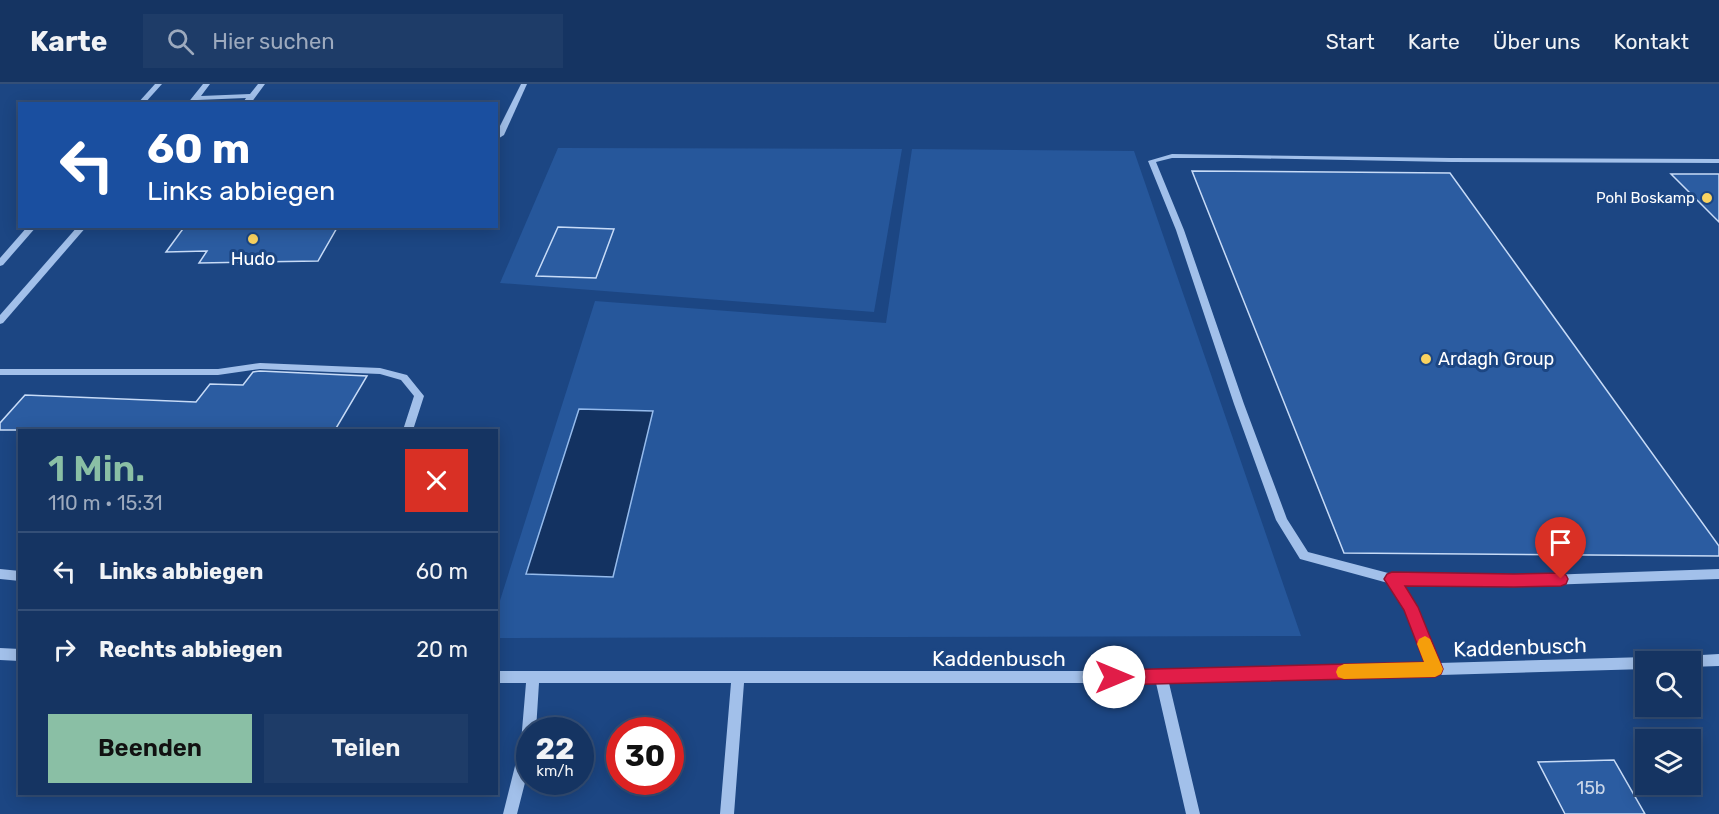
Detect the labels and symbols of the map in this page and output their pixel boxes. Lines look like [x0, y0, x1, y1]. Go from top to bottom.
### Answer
place label: Pohl Boskamp [1596, 189, 1695, 207]
marker: Pohl Boskamp [1700, 191, 1714, 205]
marker: Hudo [246, 232, 260, 246]
place label: Hudo [231, 248, 275, 270]
place label: Ardagh Group [1438, 348, 1554, 370]
marker: Ardagh Group [1419, 352, 1433, 366]
pin [1535, 517, 1586, 579]
street label: Kaddenbusch [1453, 632, 1587, 662]
position arrow [1082, 645, 1146, 709]
street label: Kaddenbusch [932, 646, 1066, 671]
speed limit sign: 30 [606, 717, 684, 795]
house number: 15b [1576, 777, 1606, 799]

